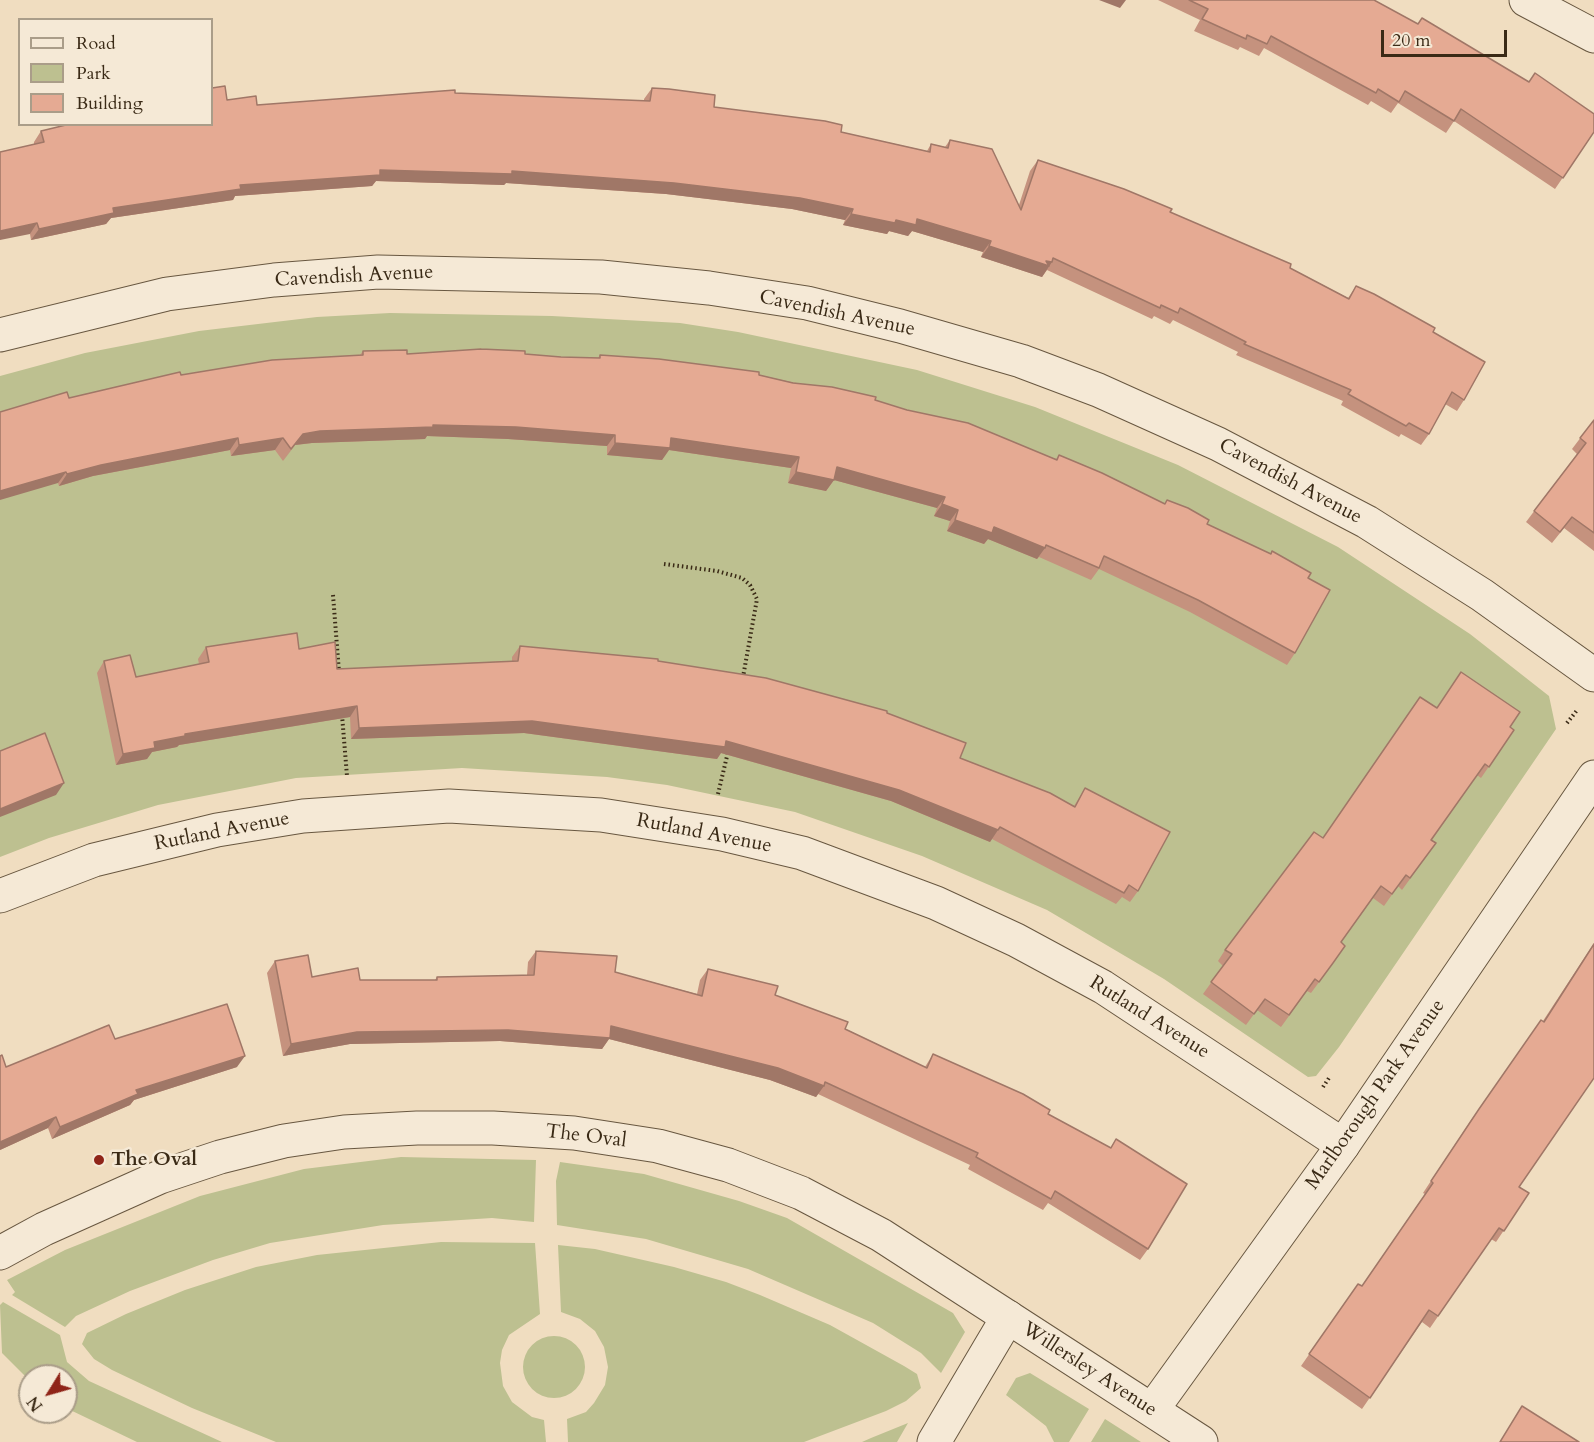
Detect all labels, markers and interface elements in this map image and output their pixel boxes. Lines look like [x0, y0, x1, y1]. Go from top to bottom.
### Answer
legend [18, 18, 213, 126]
scale bar [1384, 18, 1510, 56]
text: 20 m [1392, 28, 1431, 53]
text: Road [76, 31, 116, 56]
text: Park [76, 61, 111, 86]
text: Building [76, 91, 143, 116]
street label: Cavendish Avenue [274, 261, 434, 293]
street label: Cavendish Avenue [757, 286, 917, 342]
street label: Cavendish Avenue [1214, 434, 1366, 530]
street label: Rutland Avenue [152, 807, 292, 857]
street label: Rutland Avenue [634, 809, 774, 859]
street label: Rutland Avenue [1084, 971, 1214, 1065]
street label: Marlborough Park Avenue [1301, 995, 1451, 1195]
street label: The Oval [544, 1120, 628, 1154]
place label: The Oval [111, 1148, 197, 1172]
marker: The Oval [92, 1153, 106, 1167]
street label: Willersley Avenue [1017, 1317, 1161, 1423]
north arrow [18, 1364, 78, 1424]
text: N [22, 1391, 48, 1416]

